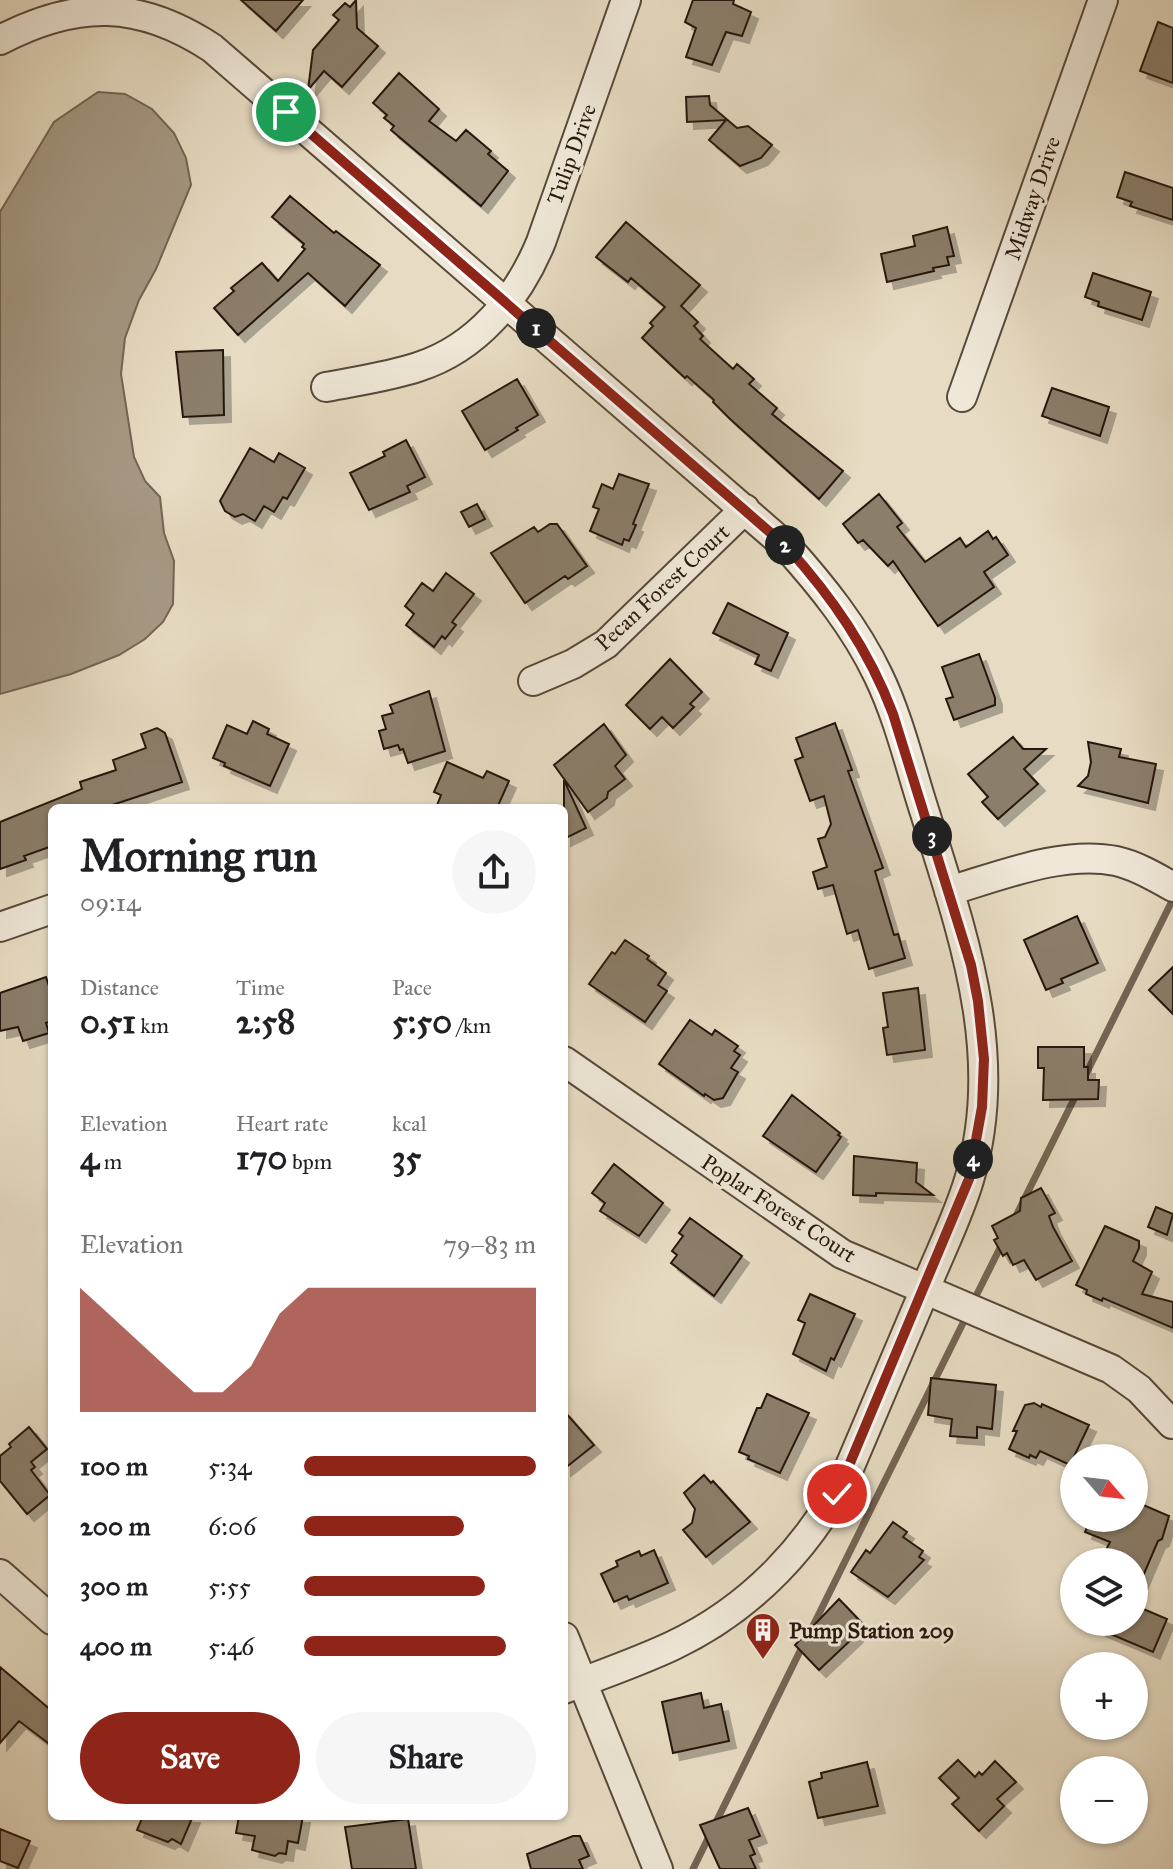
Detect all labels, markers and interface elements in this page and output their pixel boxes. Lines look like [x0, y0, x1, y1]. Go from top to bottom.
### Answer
pin [252, 78, 320, 146]
icon: arrive [264, 90, 308, 134]
street label: Tulip Drive [541, 100, 602, 208]
street label: Midway Drive [999, 133, 1066, 263]
pin: 1 [516, 308, 556, 348]
text: 1 [532, 314, 540, 341]
street label: Pecan Forest Court [590, 518, 735, 656]
pin: 2 [765, 525, 805, 565]
text: 2 [780, 531, 790, 558]
pin: 3 [912, 816, 952, 856]
text: 3 [928, 822, 936, 849]
text: Morning run [80, 829, 317, 883]
button: share [452, 830, 536, 914]
text: 09:14 [80, 886, 140, 918]
text: Distance [80, 974, 159, 1001]
text: Time [236, 974, 285, 1001]
text: Pace [392, 974, 432, 1001]
text: 0.51 [80, 1001, 136, 1042]
text: 2:58 [236, 1001, 295, 1042]
text: 5:50 [392, 1001, 452, 1042]
text: km [136, 1012, 169, 1039]
text: /km [452, 1012, 491, 1039]
text: Elevation [80, 1110, 167, 1137]
text: Heart rate [236, 1110, 329, 1137]
text: kcal [392, 1110, 427, 1137]
text: 4 [80, 1137, 99, 1178]
text: 170 [236, 1137, 287, 1178]
text: 35 [392, 1137, 421, 1178]
pin: 4 [953, 1139, 993, 1179]
text: 4 [967, 1145, 979, 1172]
text: m [99, 1148, 122, 1175]
text: bpm [287, 1148, 332, 1175]
street label: Poplar Forest Court [696, 1148, 861, 1269]
text: Elevation [80, 1228, 183, 1260]
text: 79–83 m [443, 1228, 536, 1260]
north arrow [1060, 1444, 1148, 1532]
map controls [1060, 1444, 1148, 1844]
text: 100 m [80, 1450, 148, 1482]
text: 5:34 [208, 1450, 252, 1482]
pin [803, 1460, 871, 1528]
icon: check [815, 1472, 859, 1516]
text: 200 m [80, 1510, 151, 1542]
text: 6:06 [208, 1510, 256, 1542]
button: layers [1060, 1548, 1148, 1636]
text: 300 m [80, 1570, 148, 1602]
text: 5:55 [208, 1570, 251, 1602]
building icon: Pump Station 209 [744, 1611, 782, 1661]
place label: Pump Station 209 [789, 1617, 954, 1644]
text: 400 m [80, 1630, 152, 1662]
text: 5:46 [208, 1630, 254, 1662]
button: + [1060, 1652, 1148, 1740]
button: Save [80, 1712, 300, 1804]
button: Share [316, 1712, 536, 1804]
button: − [1060, 1756, 1148, 1844]

